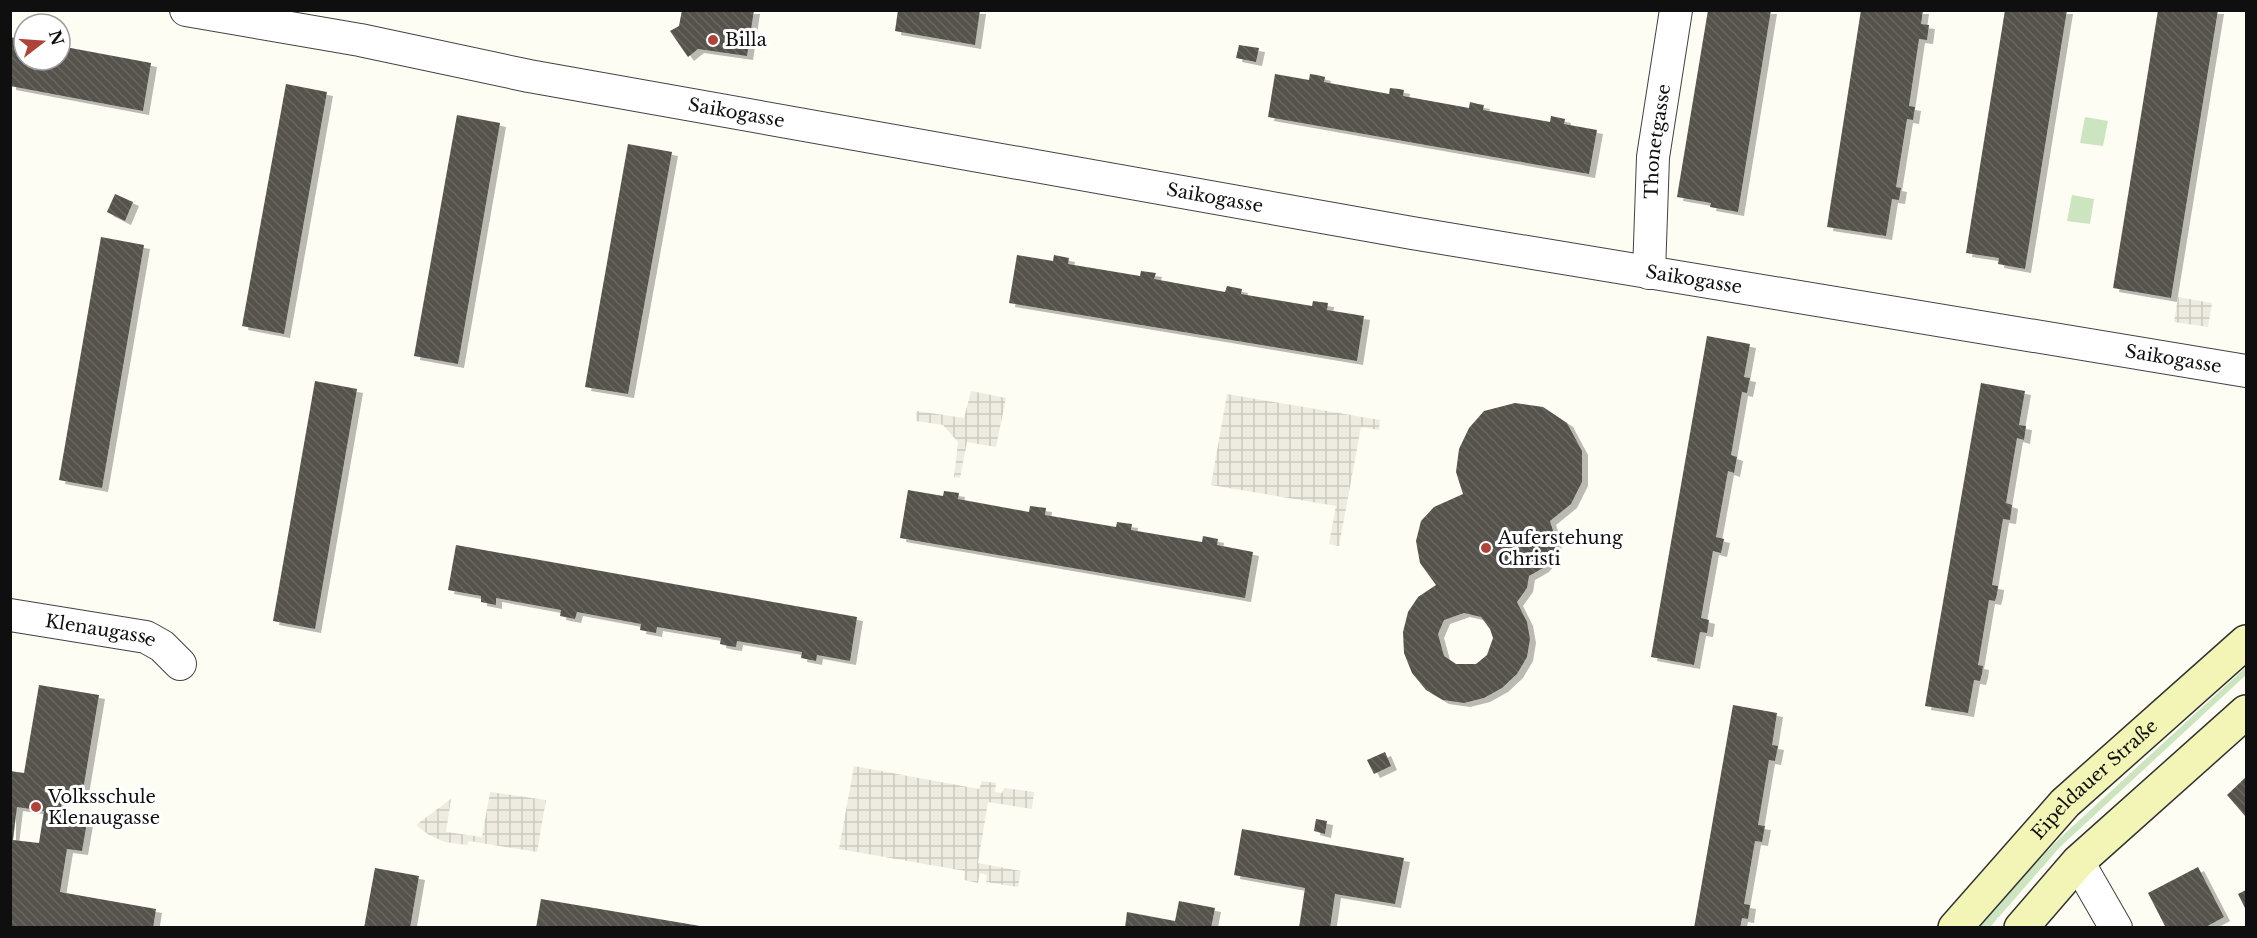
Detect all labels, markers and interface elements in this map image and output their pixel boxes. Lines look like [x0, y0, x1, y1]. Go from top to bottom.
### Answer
north arrow [12, 12, 72, 72]
text: N [45, 27, 68, 48]
place label: Billa [725, 29, 767, 51]
marker: Billa [706, 33, 720, 47]
street label: Thonetgasse [1641, 82, 1675, 199]
street label: Saikogasse [686, 94, 786, 132]
street label: Saikogasse [1165, 179, 1265, 217]
street label: Saikogasse [1644, 261, 1744, 298]
street label: Saikogasse [2124, 340, 2223, 378]
place label: Auferstehung Christi [1497, 527, 1623, 570]
marker: Auferstehung Christi [1479, 541, 1493, 555]
street label: Klenaugasse [44, 610, 160, 652]
street label: Eipeldauer Straße [2027, 715, 2162, 844]
place label: Volksschule Klenaugasse [47, 786, 160, 829]
marker: Volksschule Klenaugasse [29, 800, 43, 814]

